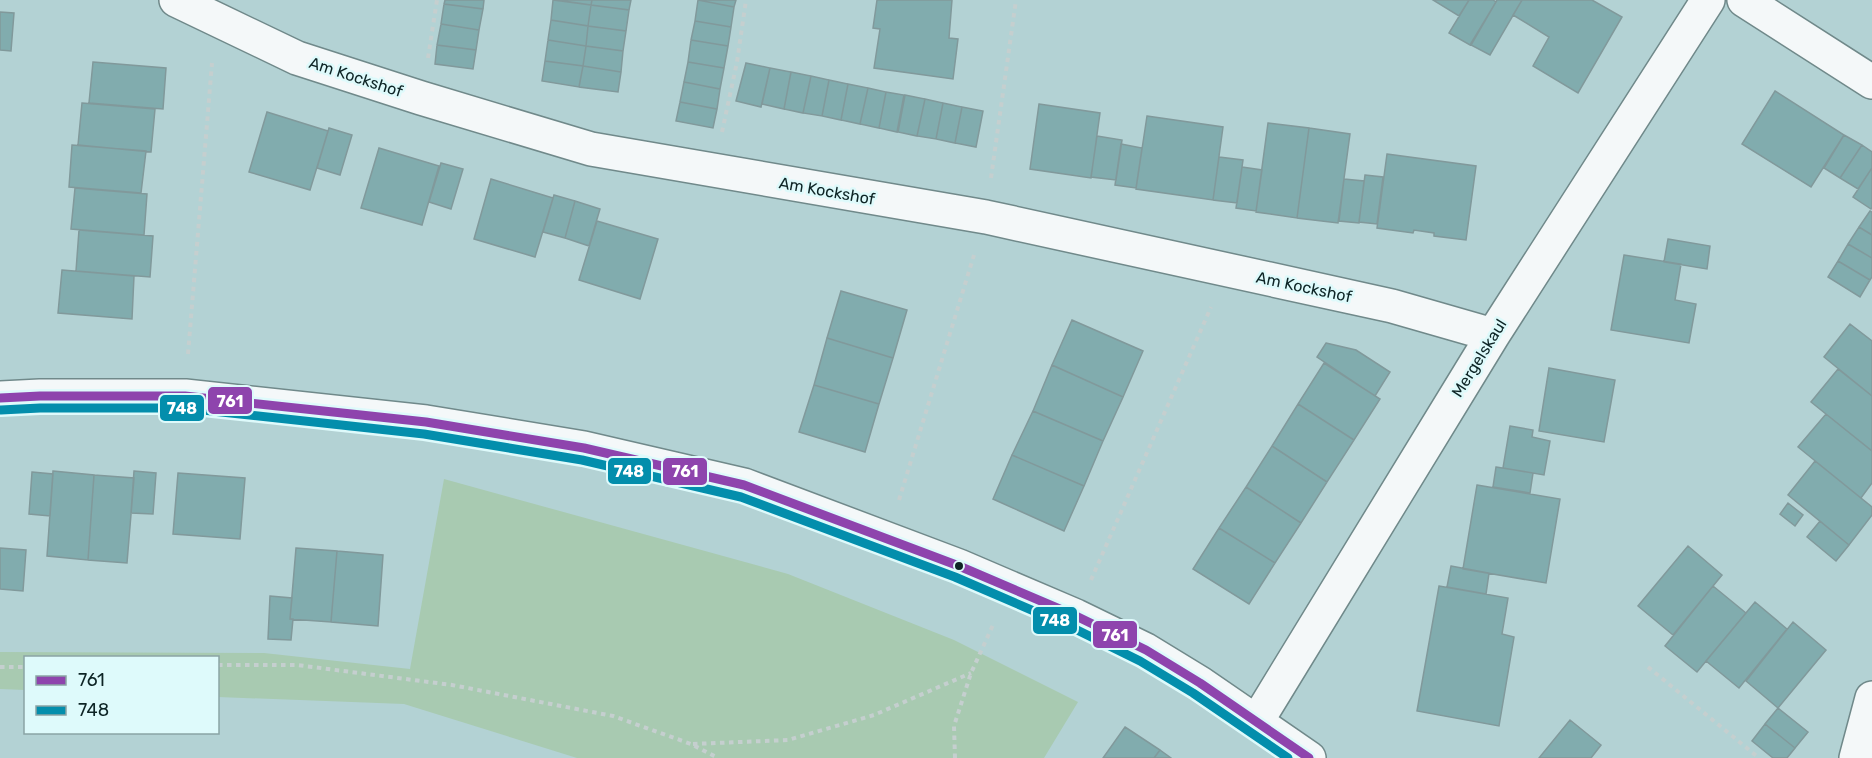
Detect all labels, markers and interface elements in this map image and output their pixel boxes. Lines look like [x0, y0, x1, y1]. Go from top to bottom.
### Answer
street label: Am Kockshof [307, 53, 406, 101]
street label: Am Kockshof [777, 173, 877, 209]
street label: Am Kockshof [1254, 268, 1354, 307]
street label: Mergelskaul [1447, 315, 1511, 401]
line badge: 761 [207, 386, 253, 415]
text: 761 [217, 392, 243, 411]
line badge: 748 [159, 394, 205, 422]
text: 748 [167, 399, 197, 418]
line badge: 748 [607, 457, 652, 485]
line badge: 761 [662, 457, 708, 486]
text: 748 [614, 462, 644, 481]
text: 761 [672, 462, 698, 481]
unlabelled marker [953, 560, 965, 572]
line badge: 748 [1032, 606, 1078, 635]
text: 748 [1040, 611, 1070, 630]
line badge: 761 [1092, 620, 1138, 649]
text: 761 [1102, 626, 1128, 645]
legend [24, 656, 219, 734]
text: 761 [78, 669, 105, 691]
text: 748 [78, 699, 109, 721]

